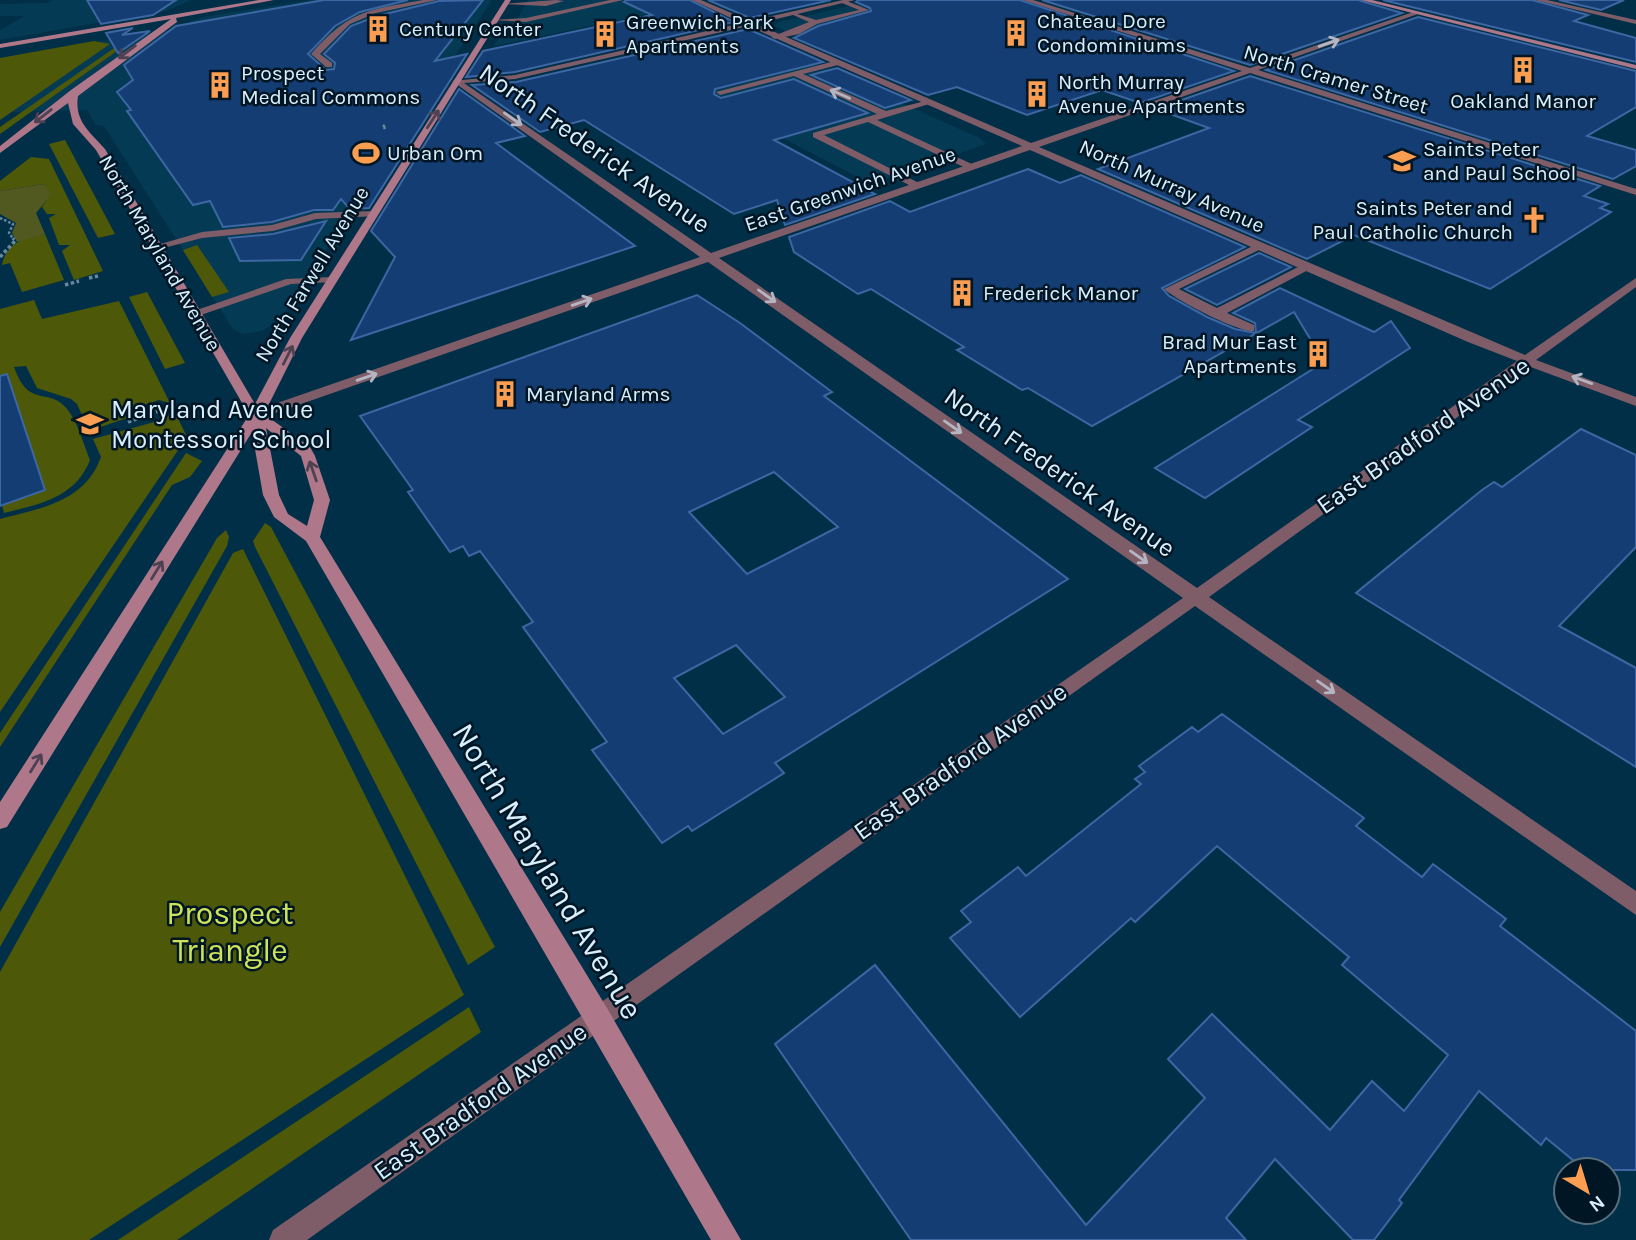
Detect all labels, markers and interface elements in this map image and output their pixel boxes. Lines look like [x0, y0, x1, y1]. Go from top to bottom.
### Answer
place label: Chateau Dore Condominiums [1037, 9, 1186, 57]
place label: Greenwich Park Apartments [626, 10, 774, 58]
building icon: Century Center [363, 14, 393, 44]
place label: Century Center [399, 17, 541, 41]
building icon: Chateau Dore Condominiums [1001, 18, 1031, 48]
building icon: Greenwich Park Apartments [590, 19, 620, 49]
one-way arrow [1318, 36, 1340, 48]
street label: North Cramer Street [1241, 40, 1431, 119]
one-way arrow [119, 45, 137, 60]
building icon: Oakland Manor [1508, 55, 1538, 85]
street label: North Frederick Avenue [473, 57, 716, 240]
place label: Prospect Medical Commons [241, 61, 420, 109]
building icon: Prospect Medical Commons [205, 70, 235, 100]
place label: North Murray Avenue Apartments [1058, 70, 1246, 118]
building icon: North Murray Avenue Apartments [1022, 79, 1052, 109]
one-way arrow [830, 87, 851, 100]
place label: Oakland Manor [1450, 89, 1596, 113]
one-way arrow [35, 108, 53, 123]
one-way arrow [426, 110, 440, 130]
one-way arrow [503, 112, 522, 126]
street label: North Murray Avenue [1076, 134, 1268, 238]
place label: Saints Peter and Paul School [1423, 137, 1576, 185]
sports icon: Urban Om [351, 138, 381, 168]
place label: Urban Om [387, 141, 483, 165]
street label: East Greenwich Avenue [741, 142, 959, 236]
school or university icon: Saints Peter and Paul School [1387, 146, 1417, 176]
street label: North Maryland Avenue [94, 151, 226, 355]
street label: North Farwell Avenue [250, 182, 374, 366]
place label: Saints Peter and Paul Catholic Church [1312, 196, 1513, 244]
church icon: Saints Peter and Paul Catholic Church [1519, 205, 1549, 235]
building icon: Frederick Manor [947, 278, 977, 308]
place label: Frederick Manor [983, 281, 1139, 305]
one-way arrow [757, 289, 776, 303]
one-way arrow [570, 295, 592, 307]
place label: Brad Mur East Apartments [1162, 330, 1297, 378]
building icon: Brad Mur East Apartments [1303, 339, 1333, 369]
one-way arrow [281, 345, 295, 365]
street label: East Bradford Avenue [1311, 350, 1536, 521]
one-way arrow [355, 370, 377, 382]
one-way arrow [1571, 372, 1593, 385]
building icon: Maryland Arms [490, 379, 520, 409]
street label: North Frederick Avenue [938, 381, 1181, 564]
place label: Maryland Arms [526, 382, 671, 406]
place label: Maryland Avenue Montessori School [111, 394, 331, 455]
school or university icon: Maryland Avenue Montessori School [75, 409, 105, 439]
one-way arrow [943, 420, 962, 434]
one-way arrow [306, 460, 318, 482]
one-way arrow [1129, 550, 1148, 564]
one-way arrow [150, 560, 164, 580]
street label: East Bradford Avenue [848, 676, 1073, 847]
one-way arrow [1316, 680, 1335, 694]
street label: North Maryland Avenue [444, 717, 651, 1026]
one-way arrow [30, 753, 44, 773]
park label: Prospect Triangle [166, 895, 294, 969]
street label: East Bradford Avenue [368, 1016, 593, 1187]
north arrow [1552, 1156, 1622, 1226]
text: N [1585, 1191, 1609, 1216]

